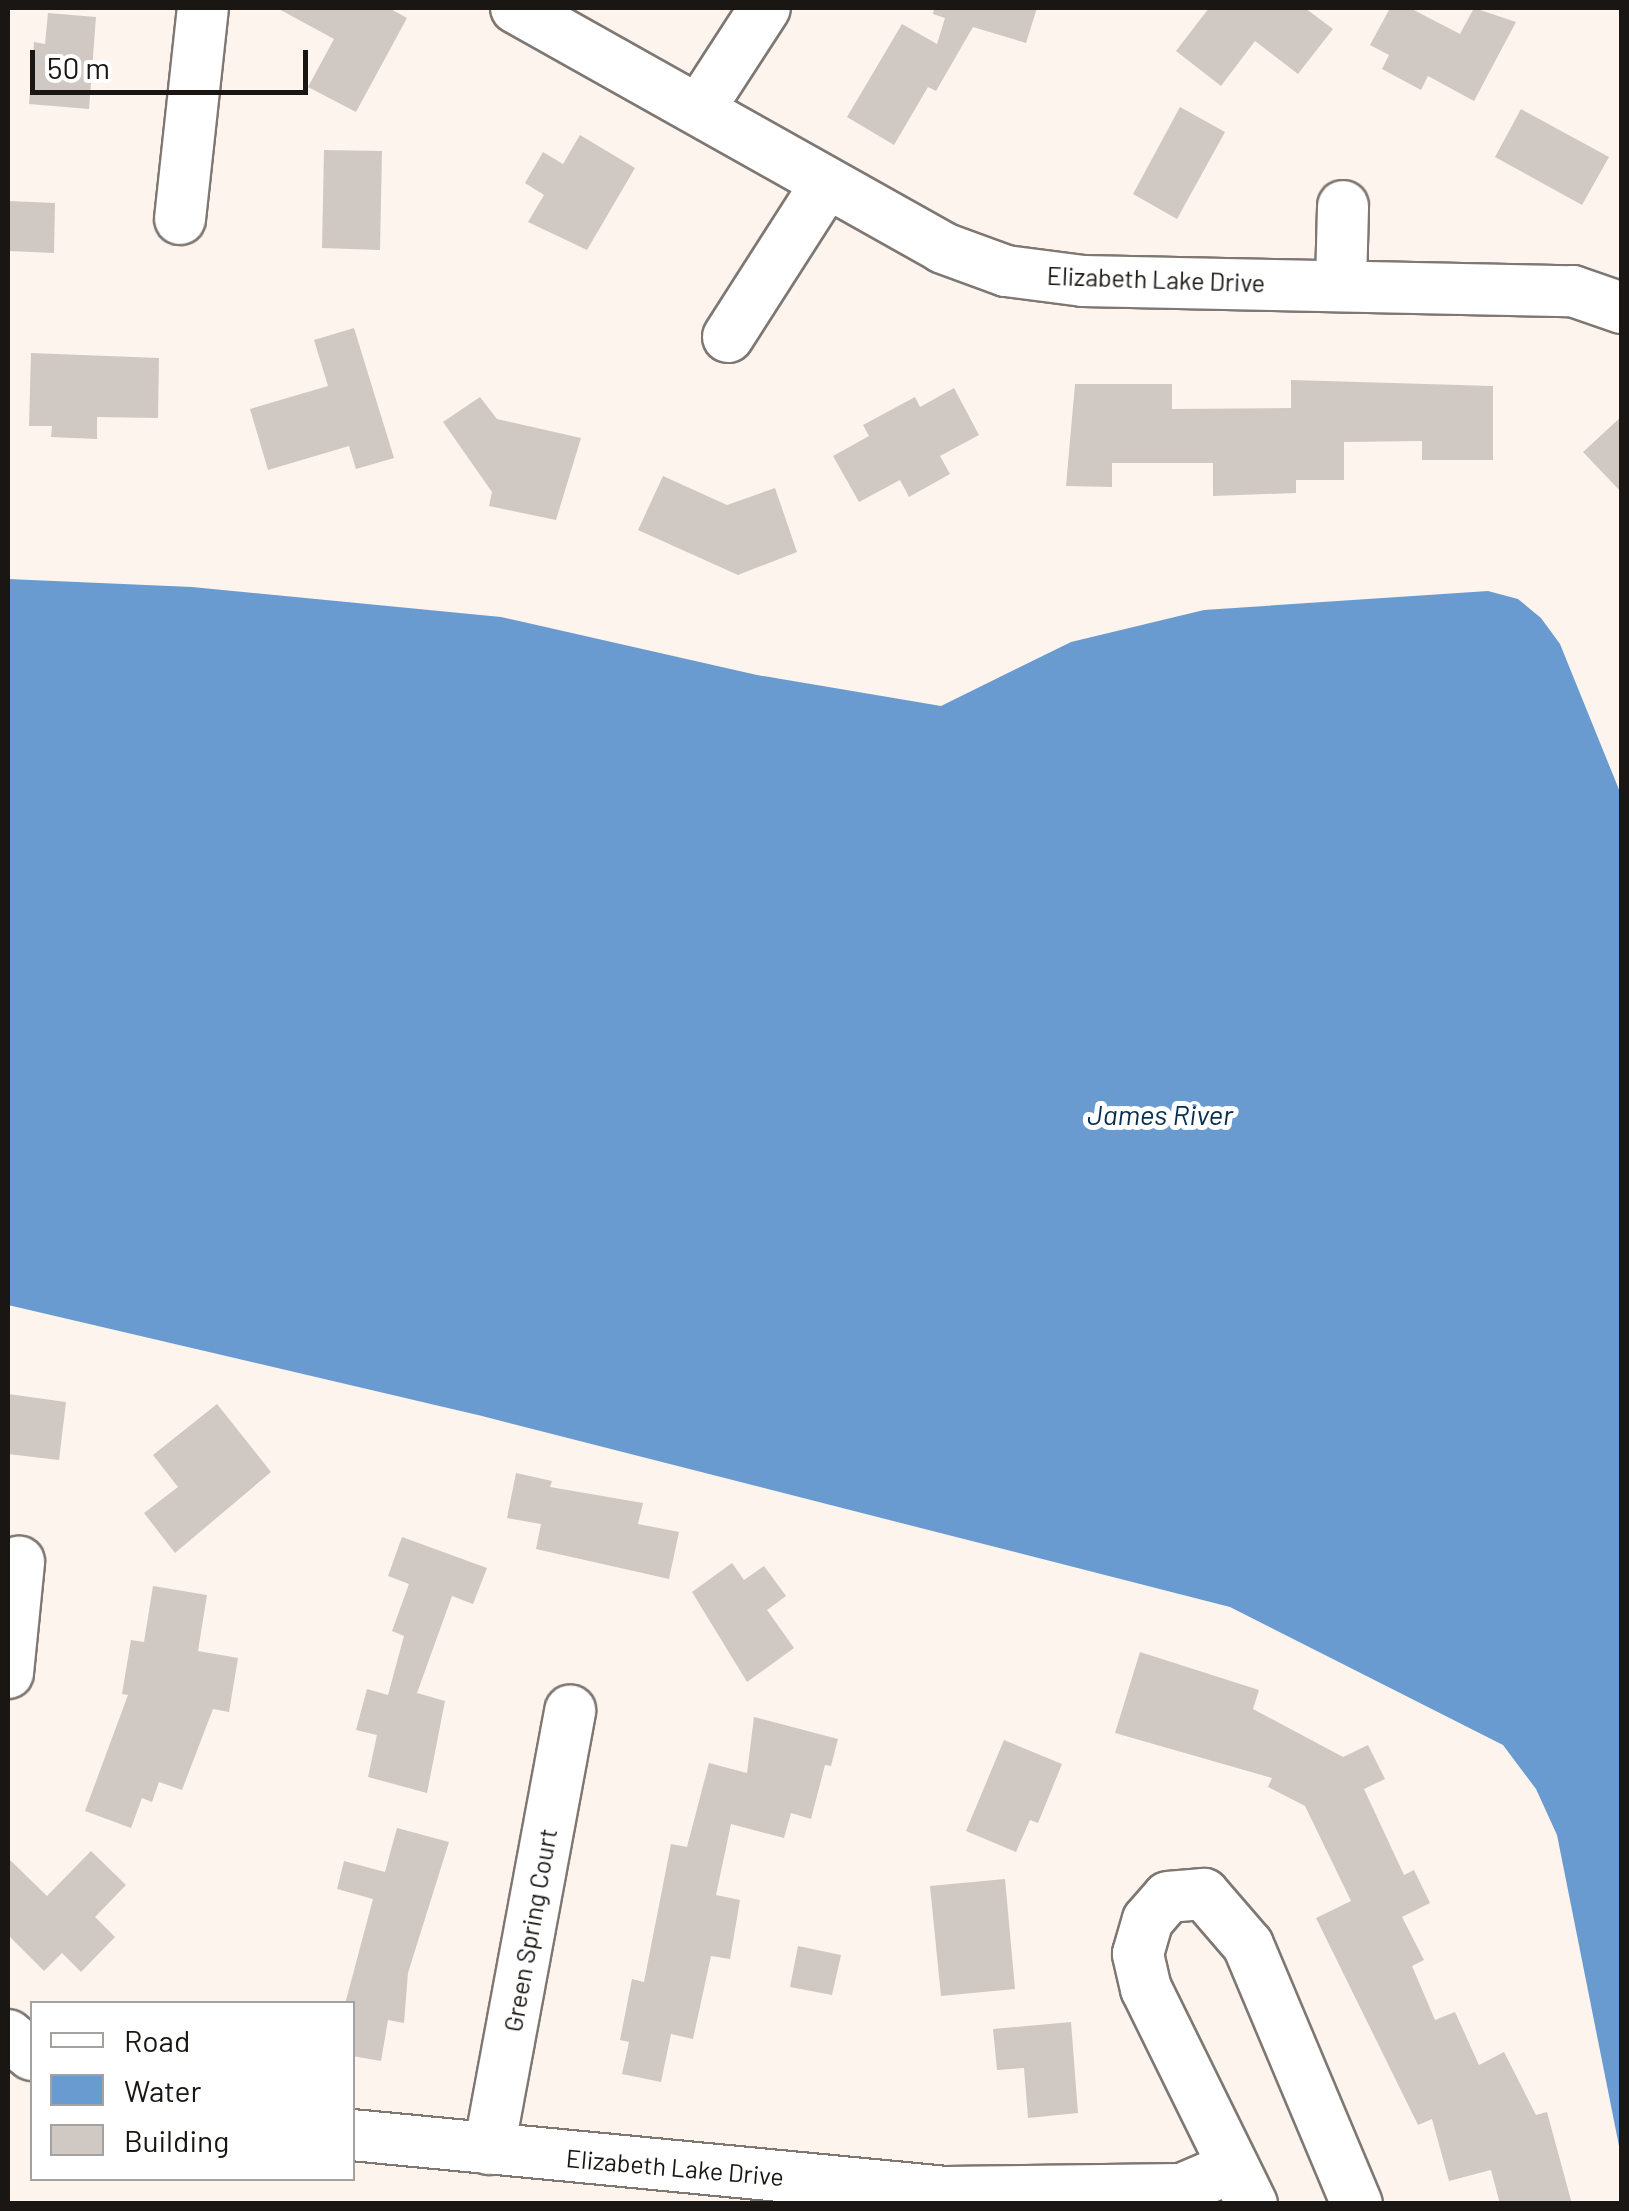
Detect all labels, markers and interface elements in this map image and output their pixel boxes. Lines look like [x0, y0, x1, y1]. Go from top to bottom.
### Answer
scale bar [35, 30, 312, 92]
text: 50 m [47, 49, 110, 85]
street label: Elizabeth Lake Drive [1046, 260, 1266, 298]
water label: James River [1087, 1097, 1233, 1131]
street label: Green Spring Court [497, 1826, 563, 2034]
legend [30, 2001, 355, 2181]
text: Road [124, 2022, 190, 2058]
text: Water [124, 2072, 202, 2108]
text: Building [124, 2122, 229, 2158]
street label: Elizabeth Lake Drive [565, 2143, 785, 2191]

